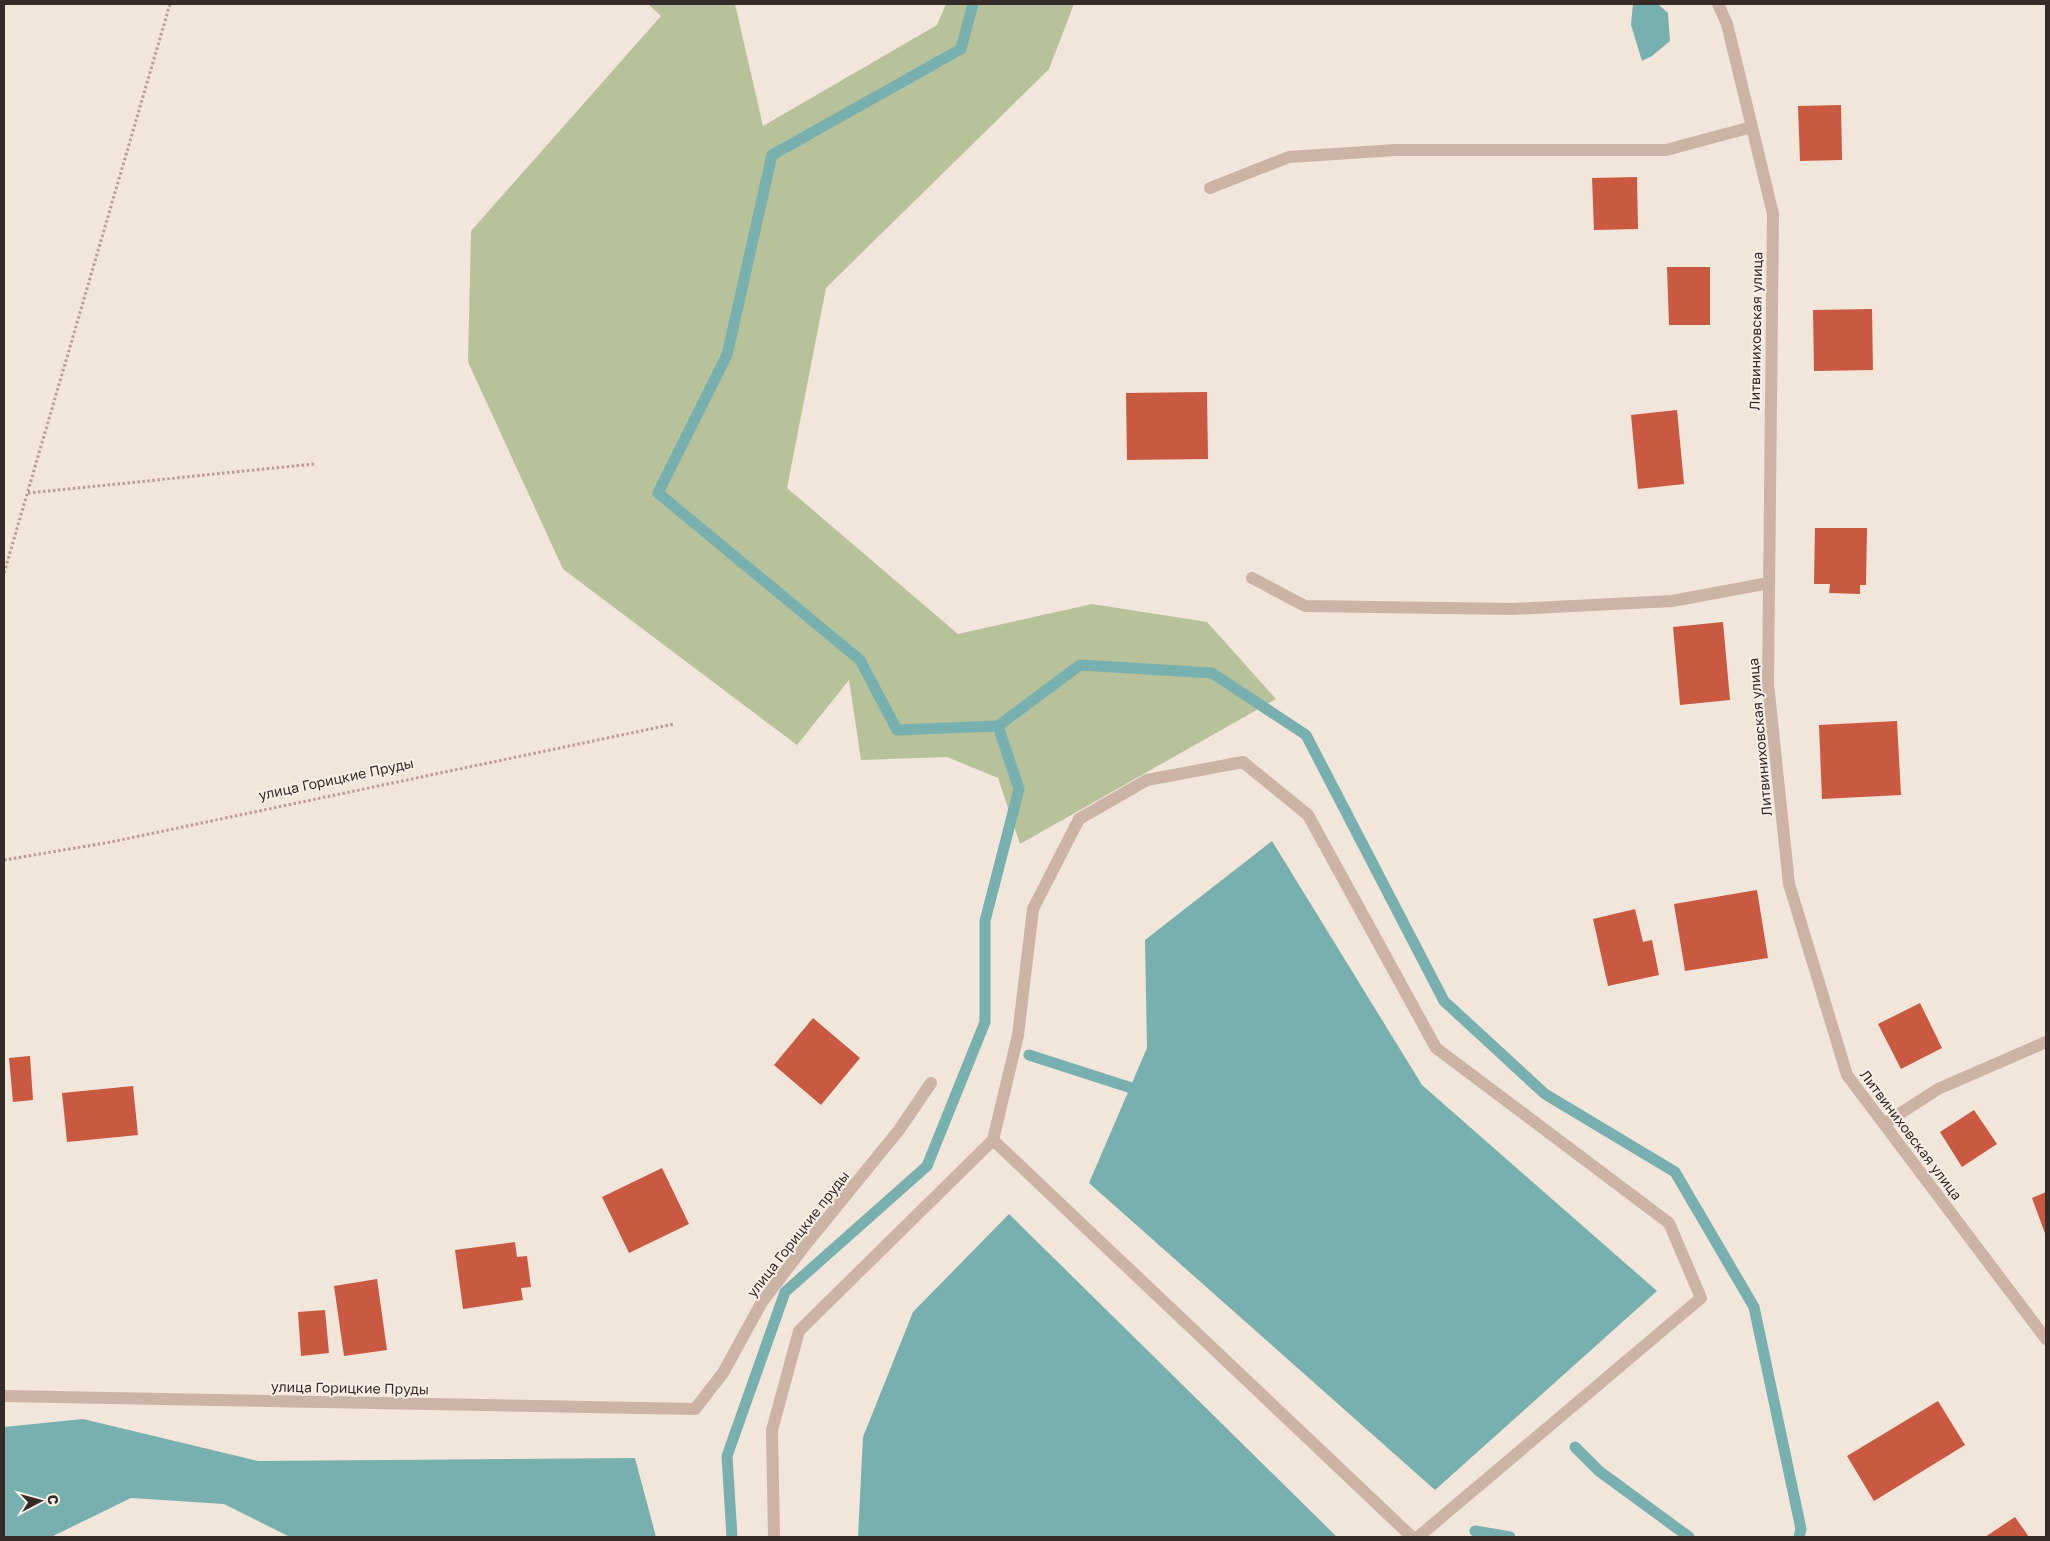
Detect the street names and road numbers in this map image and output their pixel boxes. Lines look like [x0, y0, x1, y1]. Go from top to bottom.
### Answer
street label: Литвиниховская улица [1746, 252, 1765, 410]
street label: Литвиниховская улица [1744, 657, 1775, 817]
street label: улица Горицкие Пруды [257, 754, 415, 803]
street label: Литвиниховская улица [1857, 1066, 1966, 1203]
street label: улица Горицкие пруды [743, 1167, 852, 1300]
street label: улица Горицкие Пруды [271, 1378, 429, 1397]

